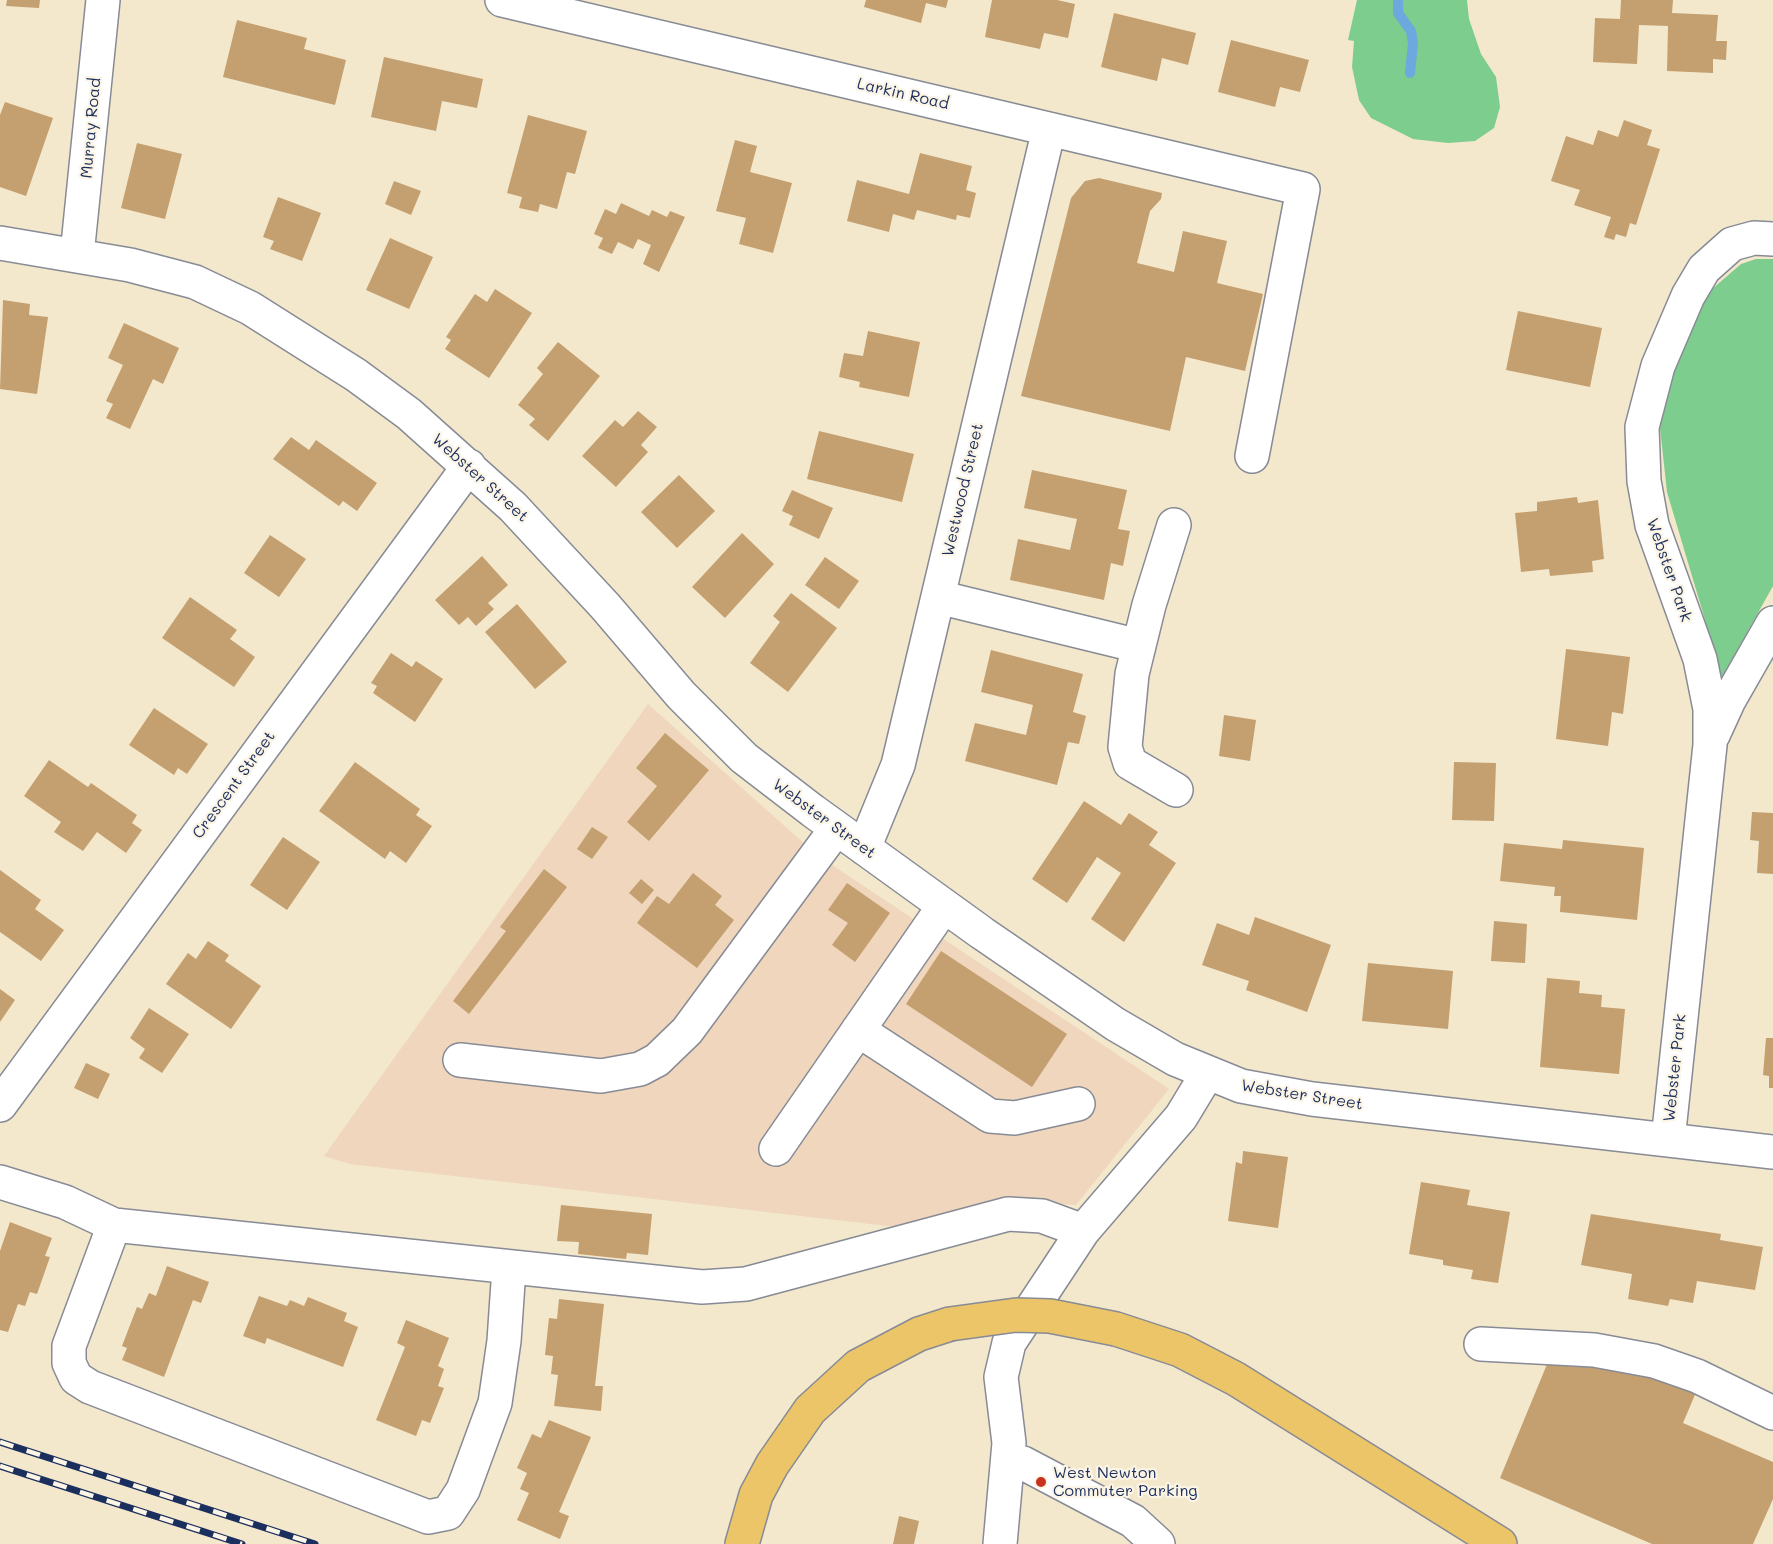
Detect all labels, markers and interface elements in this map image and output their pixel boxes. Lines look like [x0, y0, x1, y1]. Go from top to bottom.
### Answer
street label: Larkin Road [855, 74, 951, 114]
street label: Murray Road [77, 77, 105, 179]
street label: Westwood Street [938, 421, 988, 559]
street label: Webster Street [428, 430, 532, 526]
street label: Webster Park [1642, 516, 1696, 624]
street label: Crescent Street [188, 727, 280, 843]
street label: Webster Street [769, 775, 879, 863]
street label: Webster Park [1660, 1013, 1690, 1123]
street label: Webster Street [1240, 1076, 1364, 1114]
place label: West Newton Commuter Parking [1053, 1463, 1198, 1501]
marker: West Newton Commuter Parking [1034, 1475, 1048, 1489]

